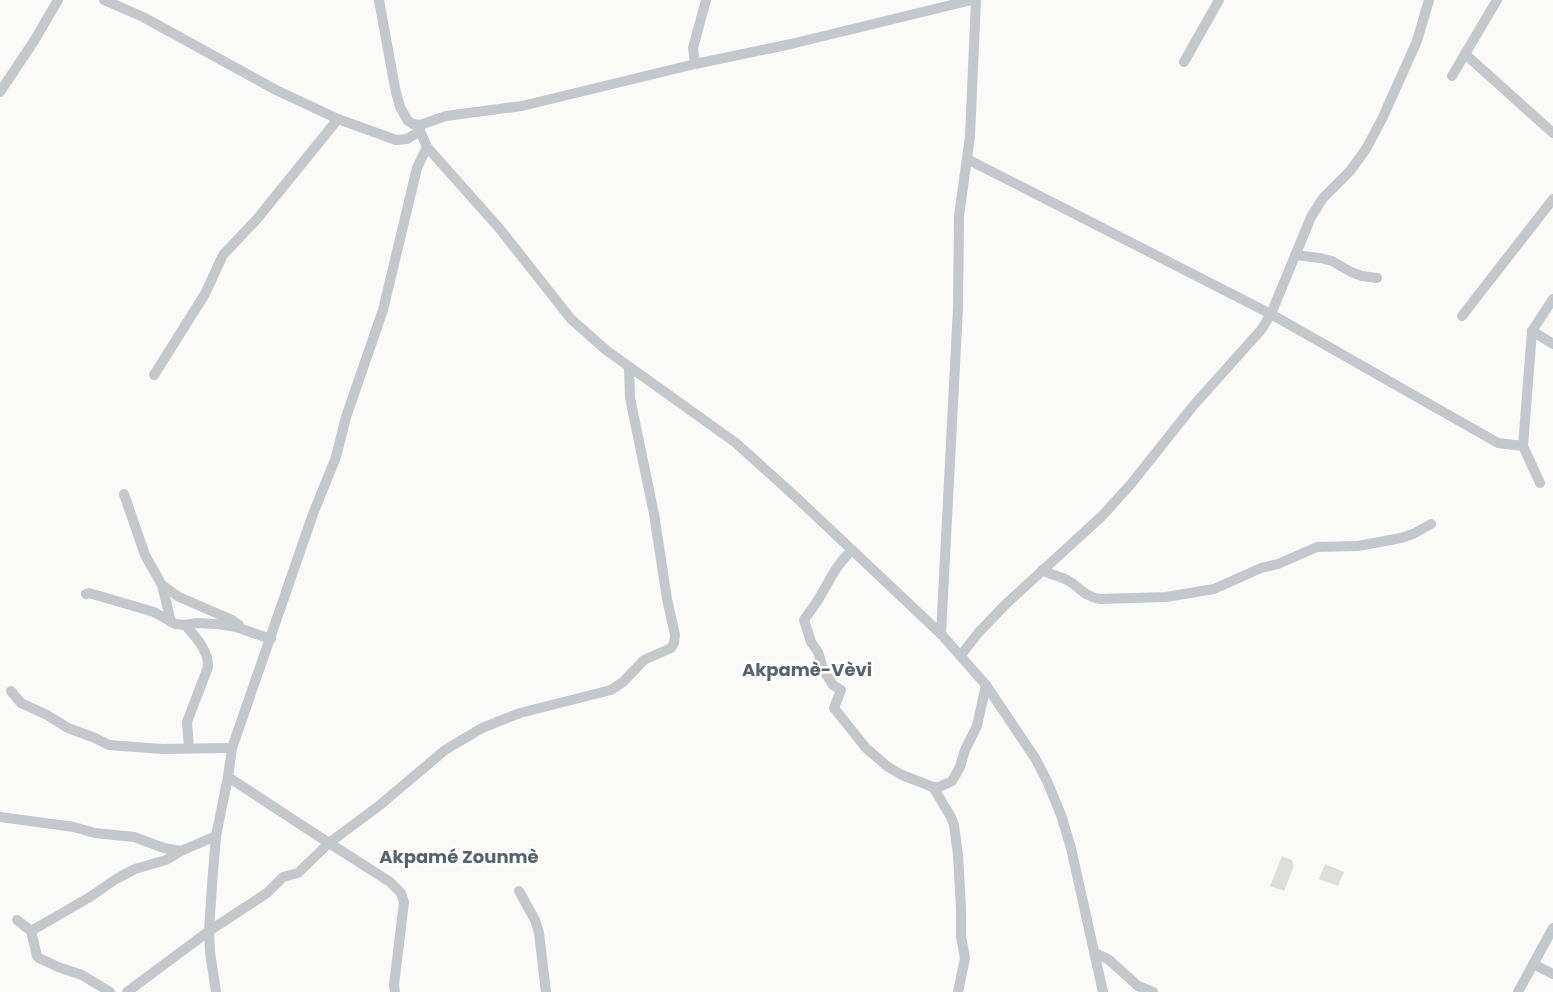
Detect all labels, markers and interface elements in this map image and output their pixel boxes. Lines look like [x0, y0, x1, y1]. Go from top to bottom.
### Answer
district label: Akpamè-Vèvi [742, 657, 872, 682]
district label: Akpamé Zounmè [379, 844, 539, 869]

